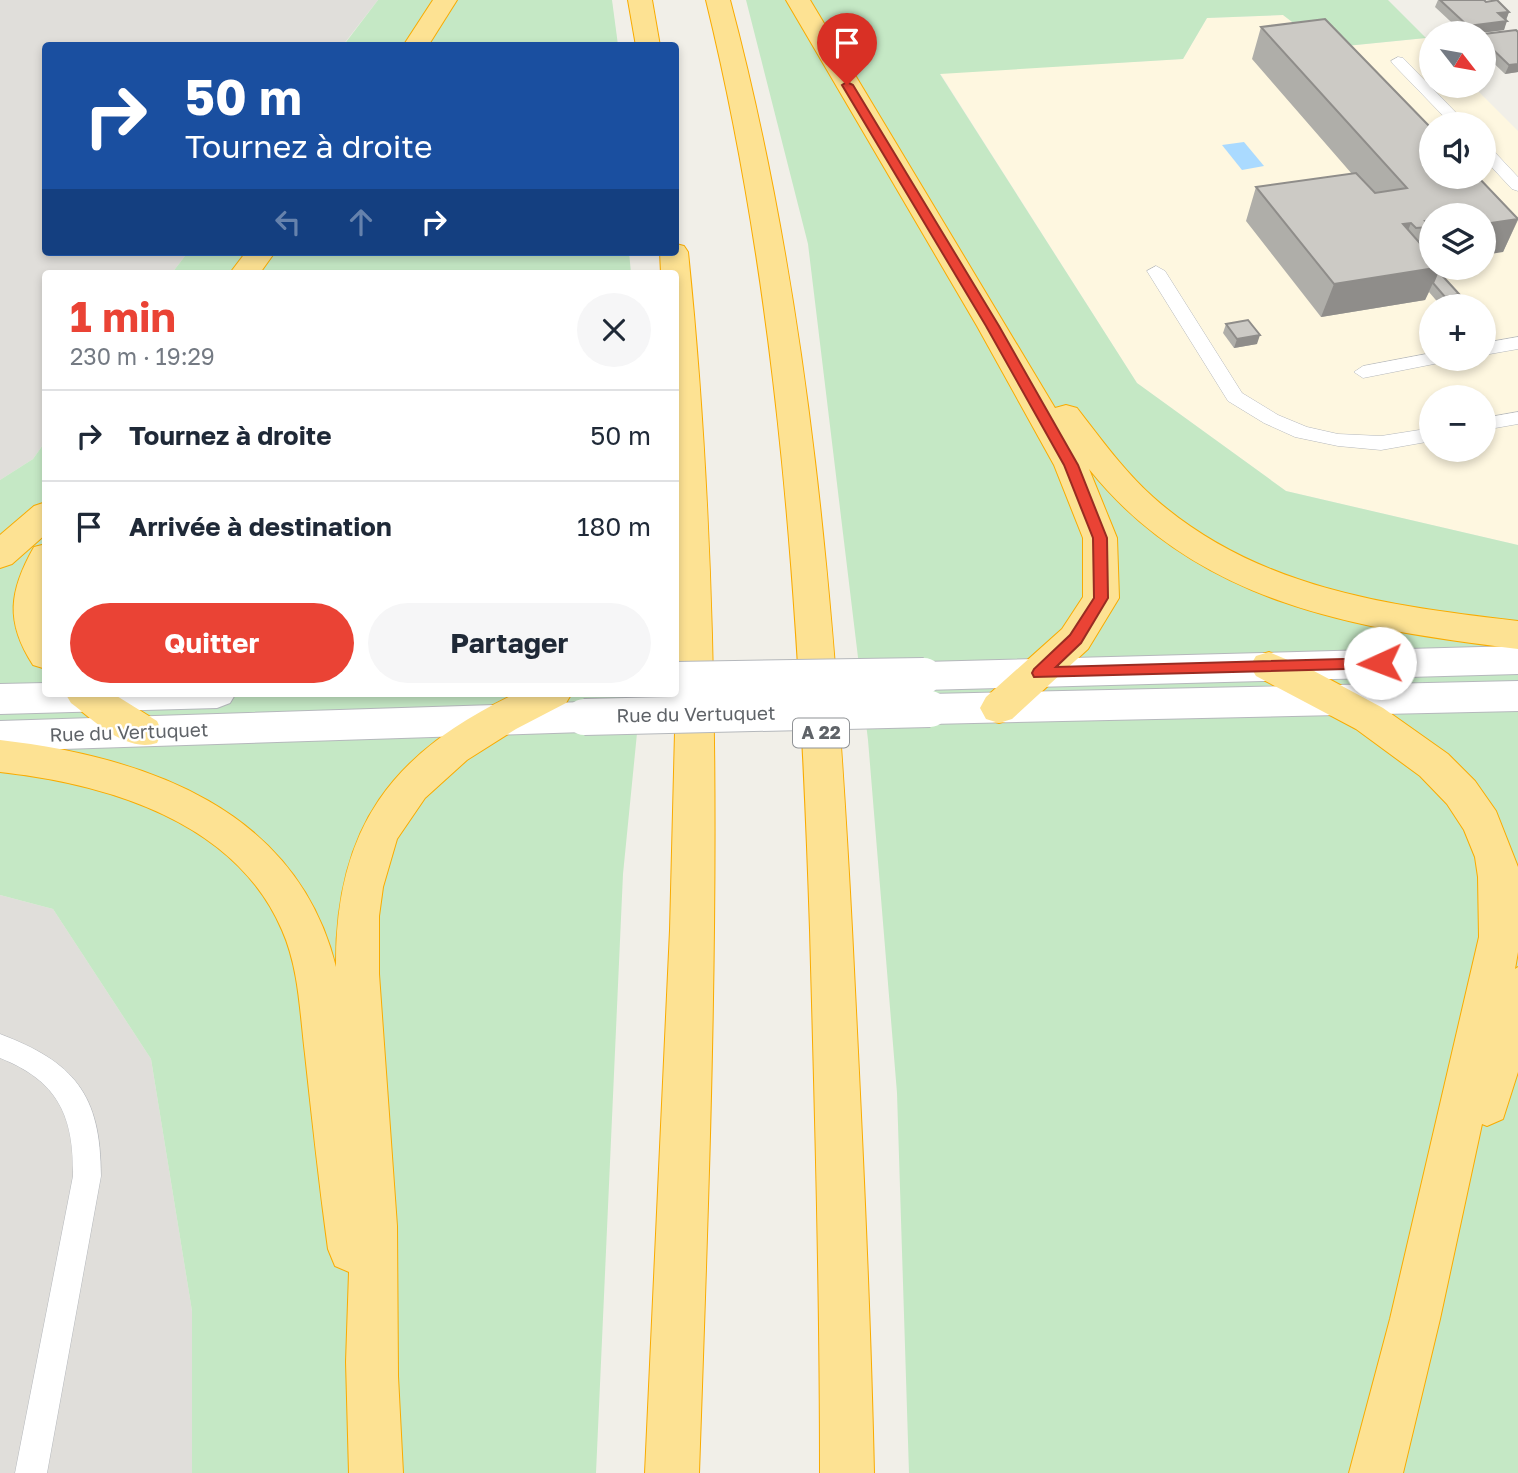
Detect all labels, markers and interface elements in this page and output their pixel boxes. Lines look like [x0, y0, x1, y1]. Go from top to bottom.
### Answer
pin [817, 13, 877, 85]
north arrow [1419, 21, 1496, 98]
map controls [1419, 21, 1496, 462]
icon: arrive [828, 24, 866, 62]
text: 50 m [185, 67, 302, 126]
icon: right [70, 70, 161, 161]
button: sound [1419, 112, 1496, 189]
text: Tournez à droite [185, 127, 433, 165]
icon: left [269, 203, 307, 241]
icon: ahead [342, 203, 380, 241]
icon: right [415, 203, 453, 241]
button: layers [1419, 203, 1496, 280]
text: 1 min [70, 291, 176, 341]
button: close [577, 293, 651, 367]
button: + [1419, 294, 1496, 371]
text: 230 m · 19:29 [70, 342, 215, 370]
button: − [1419, 385, 1496, 462]
icon: right [70, 417, 108, 455]
text: Tournez à droite [129, 420, 332, 451]
text: 50 m [590, 420, 651, 451]
icon: arrive [70, 508, 108, 546]
text: Arrivée à destination [129, 511, 392, 542]
text: 180 m [577, 511, 651, 542]
button: Quitter [70, 603, 354, 683]
button: Partager [368, 603, 651, 683]
position arrow [1343, 626, 1417, 700]
street label: Rue du Vertuquet [616, 701, 776, 726]
street label: Rue du Vertuquet [49, 717, 209, 746]
road number: A 22 [793, 718, 849, 748]

